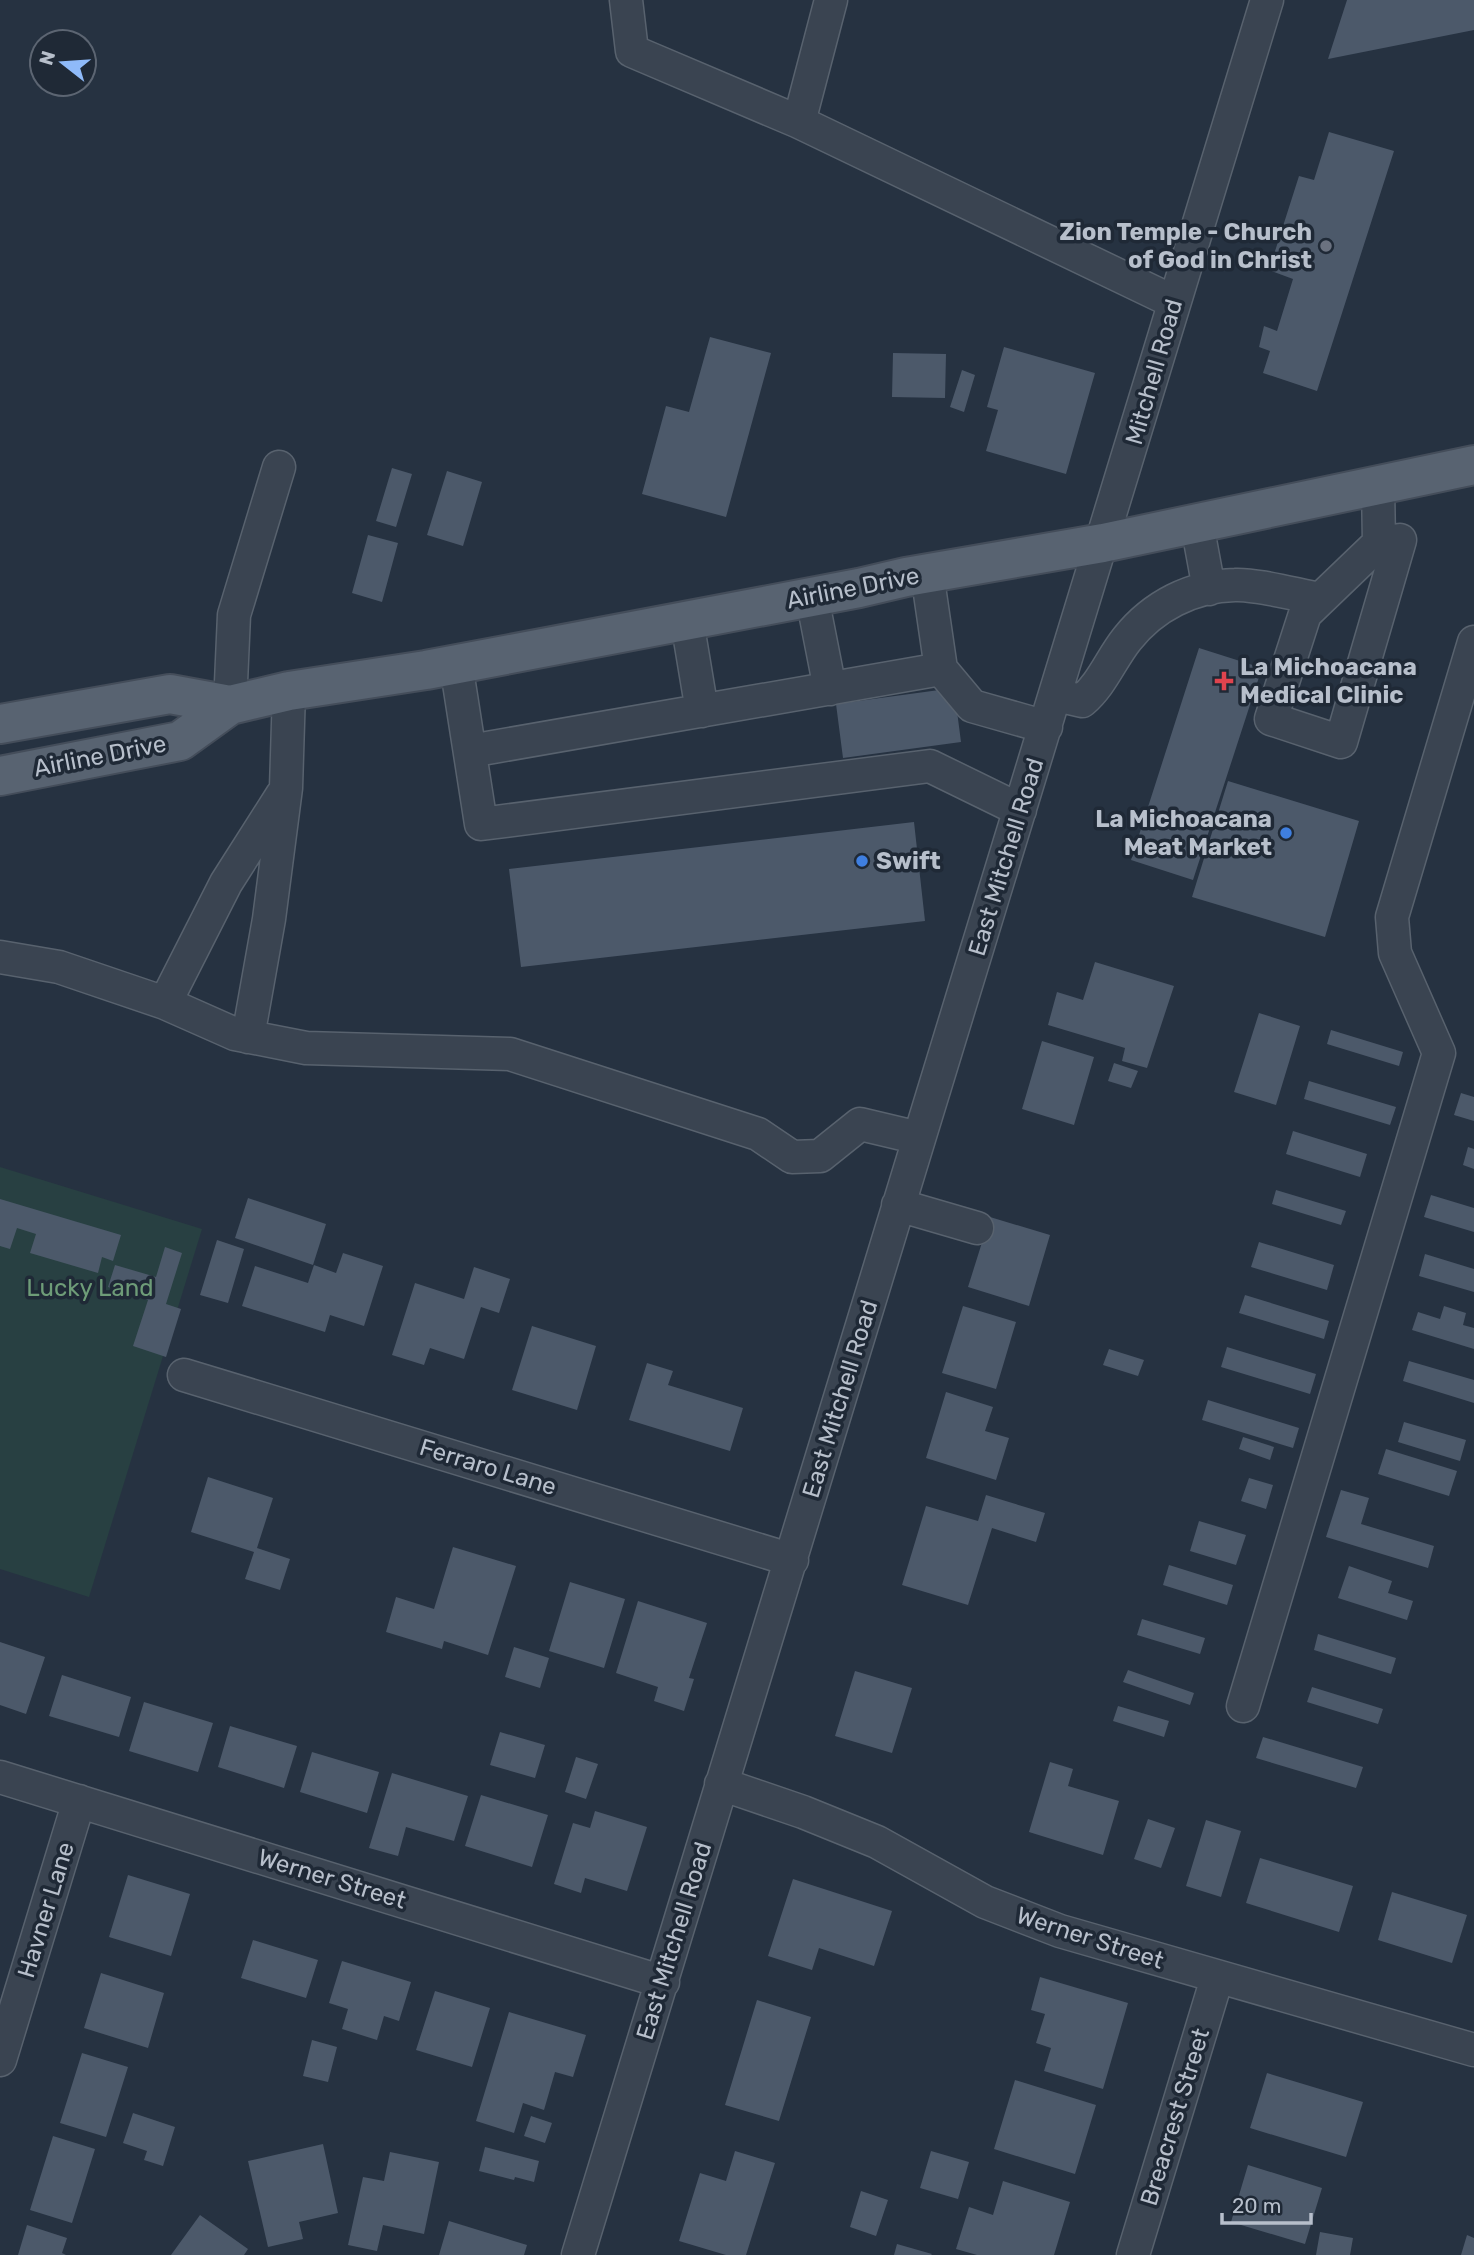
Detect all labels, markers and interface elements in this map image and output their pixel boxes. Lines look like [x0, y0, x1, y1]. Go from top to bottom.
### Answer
north arrow [28, 28, 98, 98]
text: N [34, 48, 60, 68]
place label: Zion Temple - Church of God in Christ [1059, 218, 1312, 274]
marker: Zion Temple - Church of God in Christ [1318, 238, 1334, 254]
street label: Mitchell Road [1120, 296, 1188, 448]
street label: Airline Drive [784, 561, 922, 615]
place label: La Michoacana Medical Clinic [1240, 653, 1417, 709]
marker: La Michoacana Medical Clinic [1214, 671, 1234, 691]
street label: Airline Drive [31, 729, 169, 783]
street label: East Mitchell Road [963, 755, 1049, 959]
place label: La Michoacana Meat Market [1095, 805, 1272, 861]
marker: La Michoacana Meat Market [1278, 825, 1294, 841]
place label: Swift [876, 847, 941, 875]
marker: Swift [854, 853, 870, 869]
park label: Lucky Land [26, 1274, 154, 1302]
street label: East Mitchell Road [797, 1297, 883, 1501]
street label: Ferraro Lane [416, 1433, 560, 1501]
street label: Havner Lane [12, 1839, 80, 1981]
street label: East Mitchell Road [631, 1839, 717, 2043]
street label: Werner Street [255, 1843, 409, 1915]
street label: Werner Street [1013, 1901, 1167, 1975]
street label: Breacrest Street [1135, 2025, 1215, 2209]
scale bar [1222, 2182, 1311, 2226]
text: 20 m [1232, 2193, 1281, 2218]

